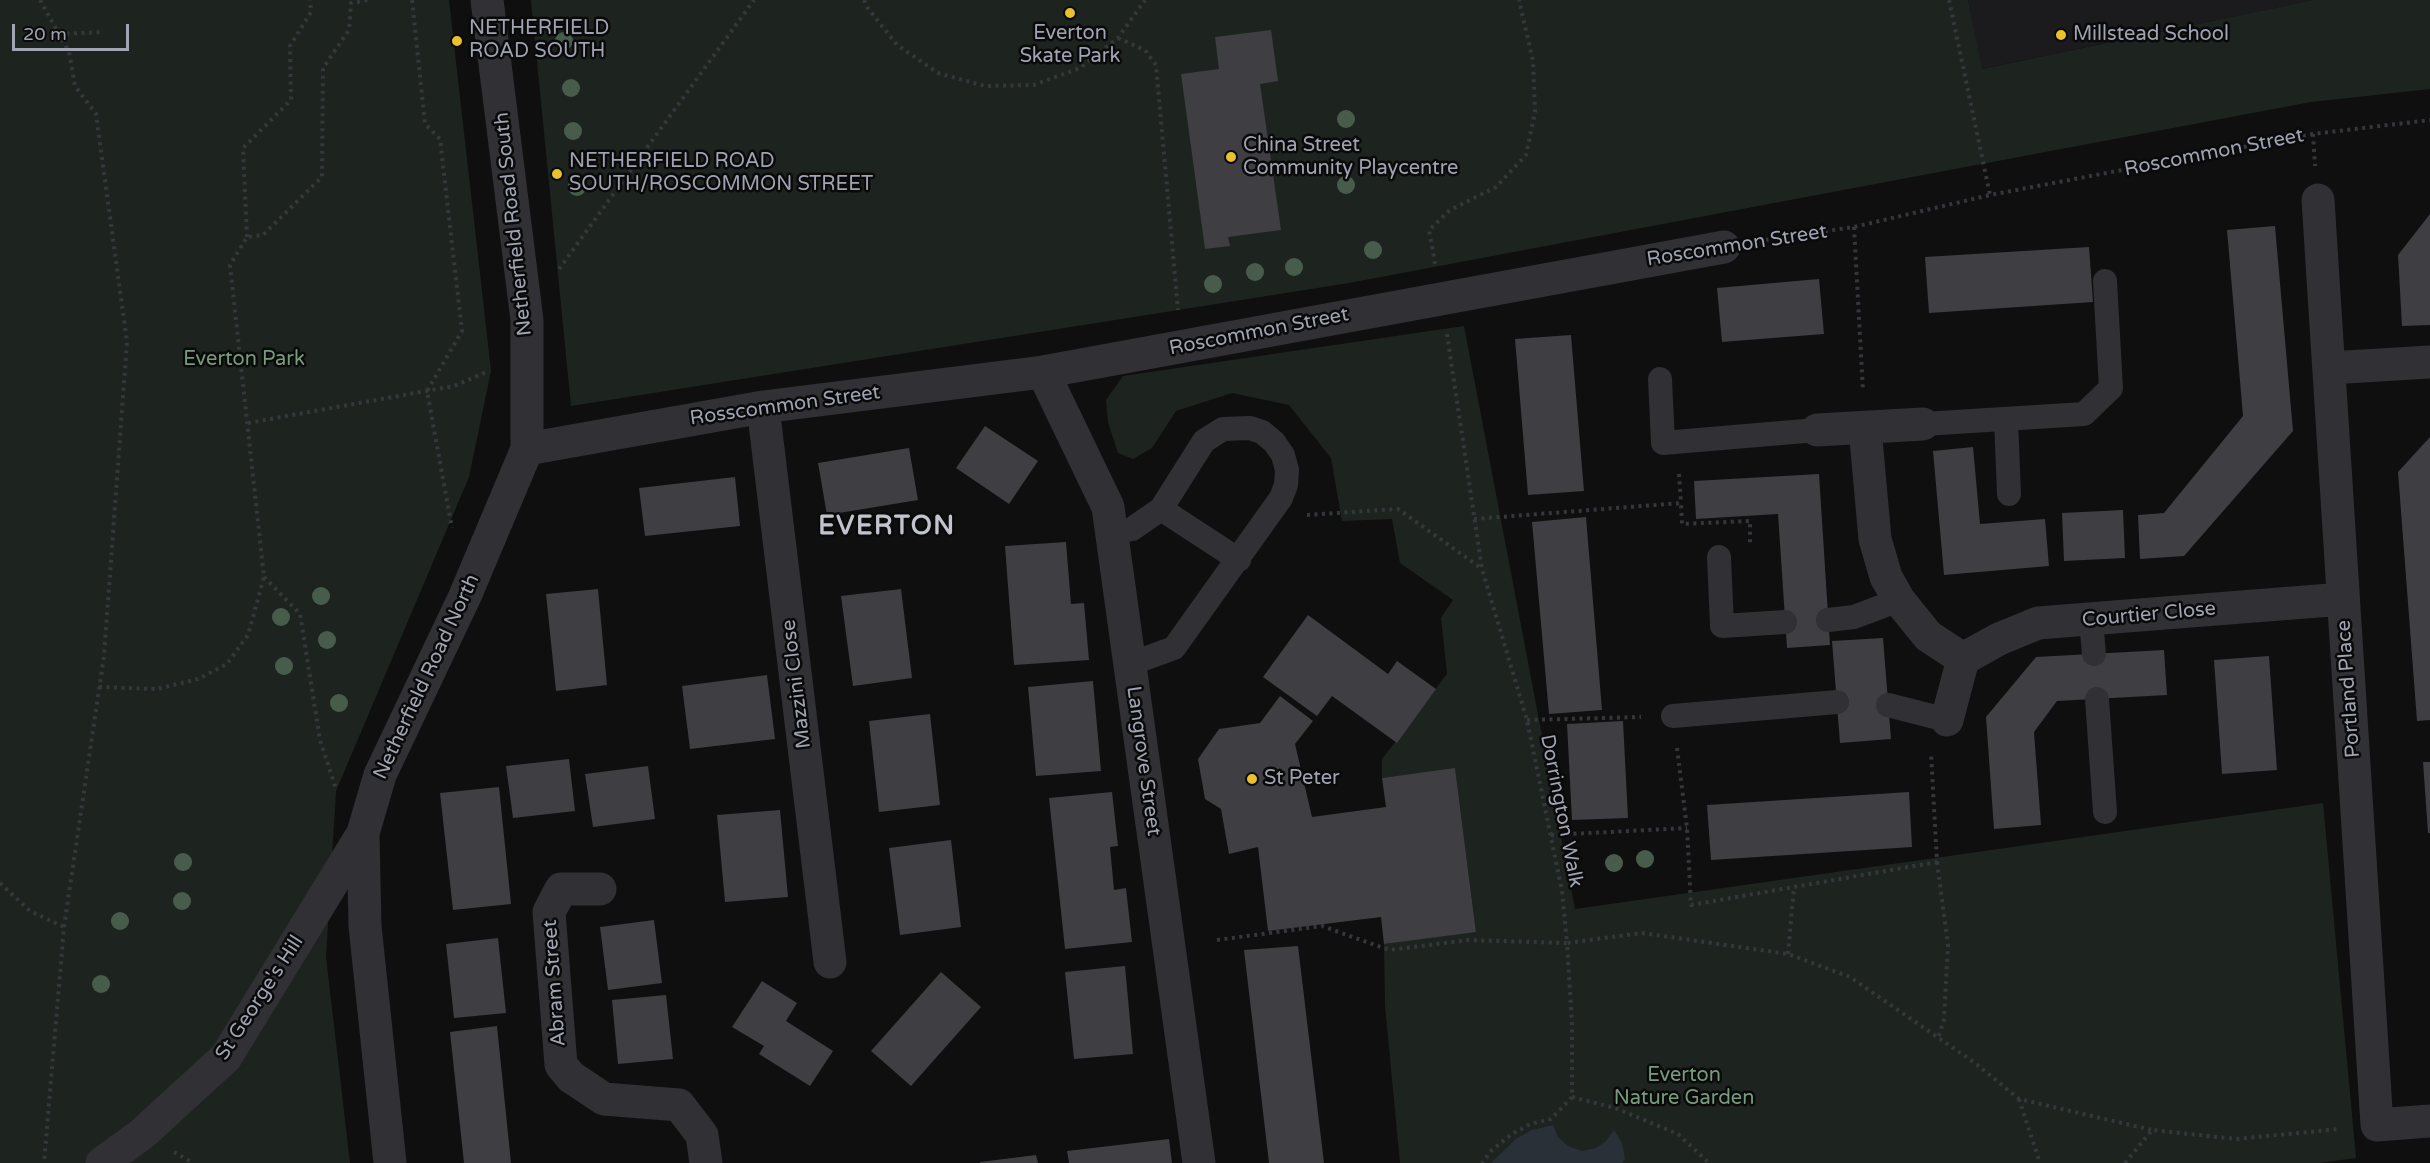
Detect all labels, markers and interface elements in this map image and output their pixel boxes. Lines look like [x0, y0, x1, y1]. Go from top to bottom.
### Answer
marker: Everton Skate Park [1063, 6, 1077, 20]
scale bar [15, 12, 132, 50]
place label: NETHERFIELD ROAD SOUTH [469, 17, 609, 64]
place label: Everton Skate Park [1020, 22, 1120, 69]
text: 20 m [23, 23, 67, 45]
place label: Millstead School [2073, 23, 2229, 47]
marker: Millstead School [2054, 28, 2068, 42]
marker: NETHERFIELD ROAD SOUTH [450, 34, 464, 48]
street label: Netherfield Road South [490, 111, 538, 337]
street label: Roscommon Street [2122, 124, 2306, 182]
place label: China Street Community Playcentre [1243, 134, 1458, 181]
place label: NETHERFIELD ROAD SOUTH/ROSCOMMON STREET [569, 150, 873, 197]
marker: China Street Community Playcentre [1224, 150, 1238, 164]
marker: NETHERFIELD ROAD SOUTH/ROSCOMMON STREET [550, 167, 564, 181]
street label: Roscommon Street [1645, 220, 1829, 272]
street label: Roscommon Street [1167, 303, 1351, 361]
park label: Everton Park [183, 348, 305, 372]
street label: Rosscommon Street [688, 381, 882, 431]
district label: EVERTON [818, 511, 956, 543]
street label: Netherfield Road North [369, 571, 485, 783]
street label: Courtier Close [2081, 597, 2217, 633]
street label: Mazzini Close [777, 618, 817, 750]
street label: Portland Place [2332, 619, 2366, 759]
street label: Langrove Street [1121, 685, 1165, 837]
street label: Dorrington Walk [1534, 732, 1588, 890]
place label: St Peter [1264, 767, 1340, 791]
marker: St Peter [1245, 772, 1259, 786]
street label: Abram Street [539, 919, 571, 1047]
street label: St George's Hill [211, 931, 309, 1065]
park label: Everton Nature Garden [1614, 1064, 1754, 1111]

